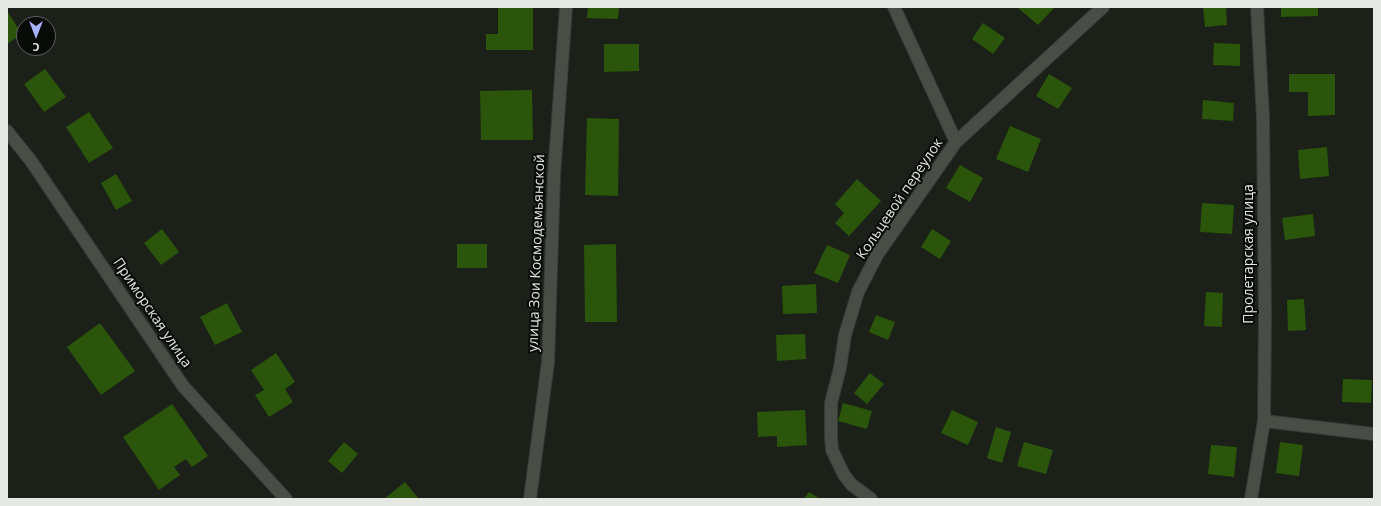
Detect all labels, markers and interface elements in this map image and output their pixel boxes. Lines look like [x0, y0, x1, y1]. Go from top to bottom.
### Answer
north arrow [16, 16, 56, 56]
text: С [33, 40, 40, 55]
street label: Кольцевой переулок [853, 135, 947, 263]
street label: улица Зои Космодемьянской [525, 154, 549, 352]
street label: Пролетарская улица [1241, 184, 1257, 324]
street label: Приморская улица [109, 255, 195, 371]

